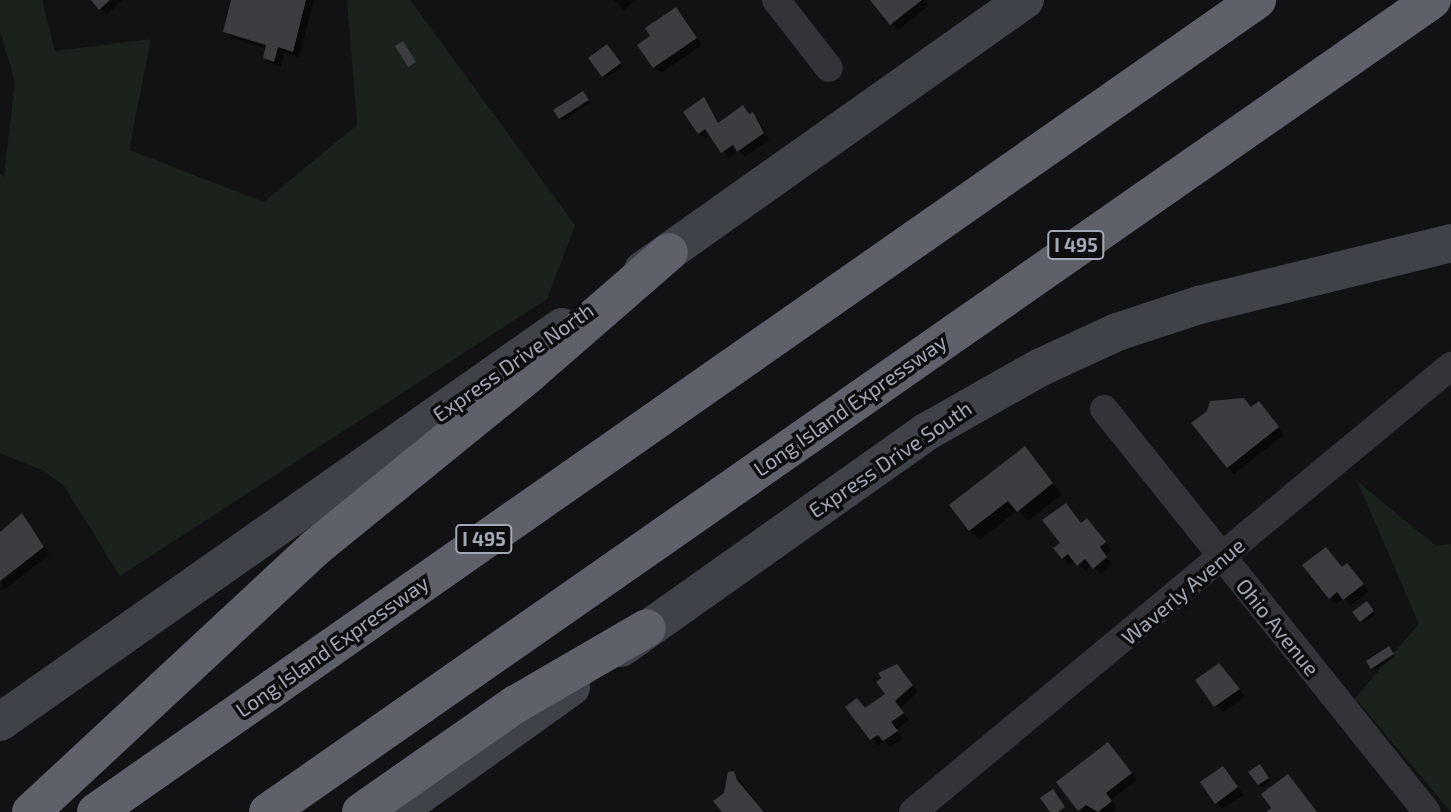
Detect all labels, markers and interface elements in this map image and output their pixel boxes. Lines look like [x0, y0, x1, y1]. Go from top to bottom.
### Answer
road number: I 495 [1046, 230, 1106, 260]
street label: Express Drive North [428, 297, 598, 427]
street label: Long Island Expressway [749, 329, 951, 481]
street label: Express Drive South [804, 395, 976, 523]
road number: I 495 [454, 524, 514, 554]
street label: Waverly Avenue [1116, 532, 1250, 650]
street label: Long Island Expressway [231, 570, 433, 722]
street label: Ohio Avenue [1231, 573, 1325, 681]

